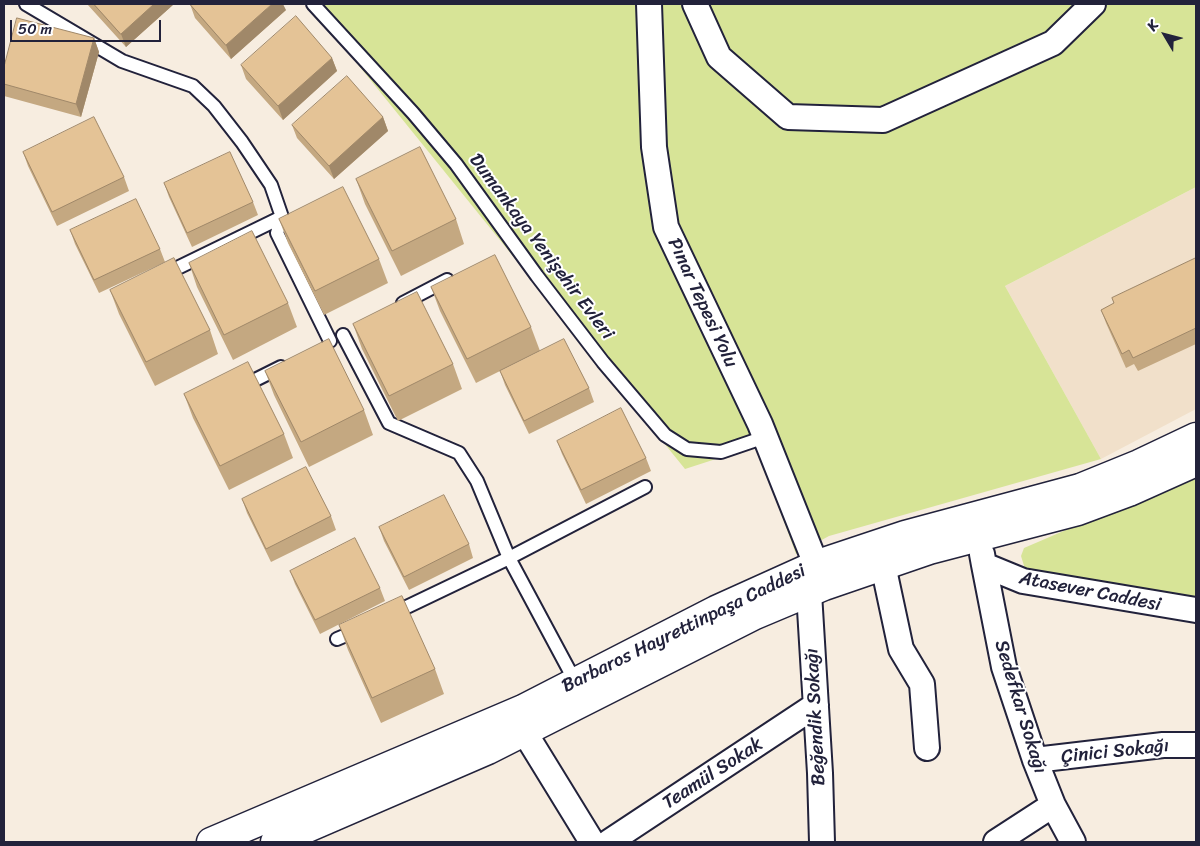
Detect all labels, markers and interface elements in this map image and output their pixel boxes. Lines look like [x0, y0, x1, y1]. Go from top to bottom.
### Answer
scale bar [12, 10, 164, 42]
north arrow [1140, 10, 1190, 60]
text: K [1140, 15, 1165, 37]
text: 50 m [18, 16, 52, 42]
street label: Dumankaya Yenişehir Evleri [464, 149, 618, 345]
street label: Pınar Tepesi Yolu [662, 235, 742, 371]
street label: Barbaros Hayrettinpaşa Caddesi [558, 560, 810, 698]
street label: Atasever Caddesi [1017, 567, 1163, 617]
street label: Sedefkar Sokağı [989, 638, 1051, 776]
street label: Beğendik Sokağı [801, 648, 831, 786]
street label: Teamül Sokak [659, 733, 767, 815]
street label: Çinici Sokağı [1060, 735, 1170, 769]

